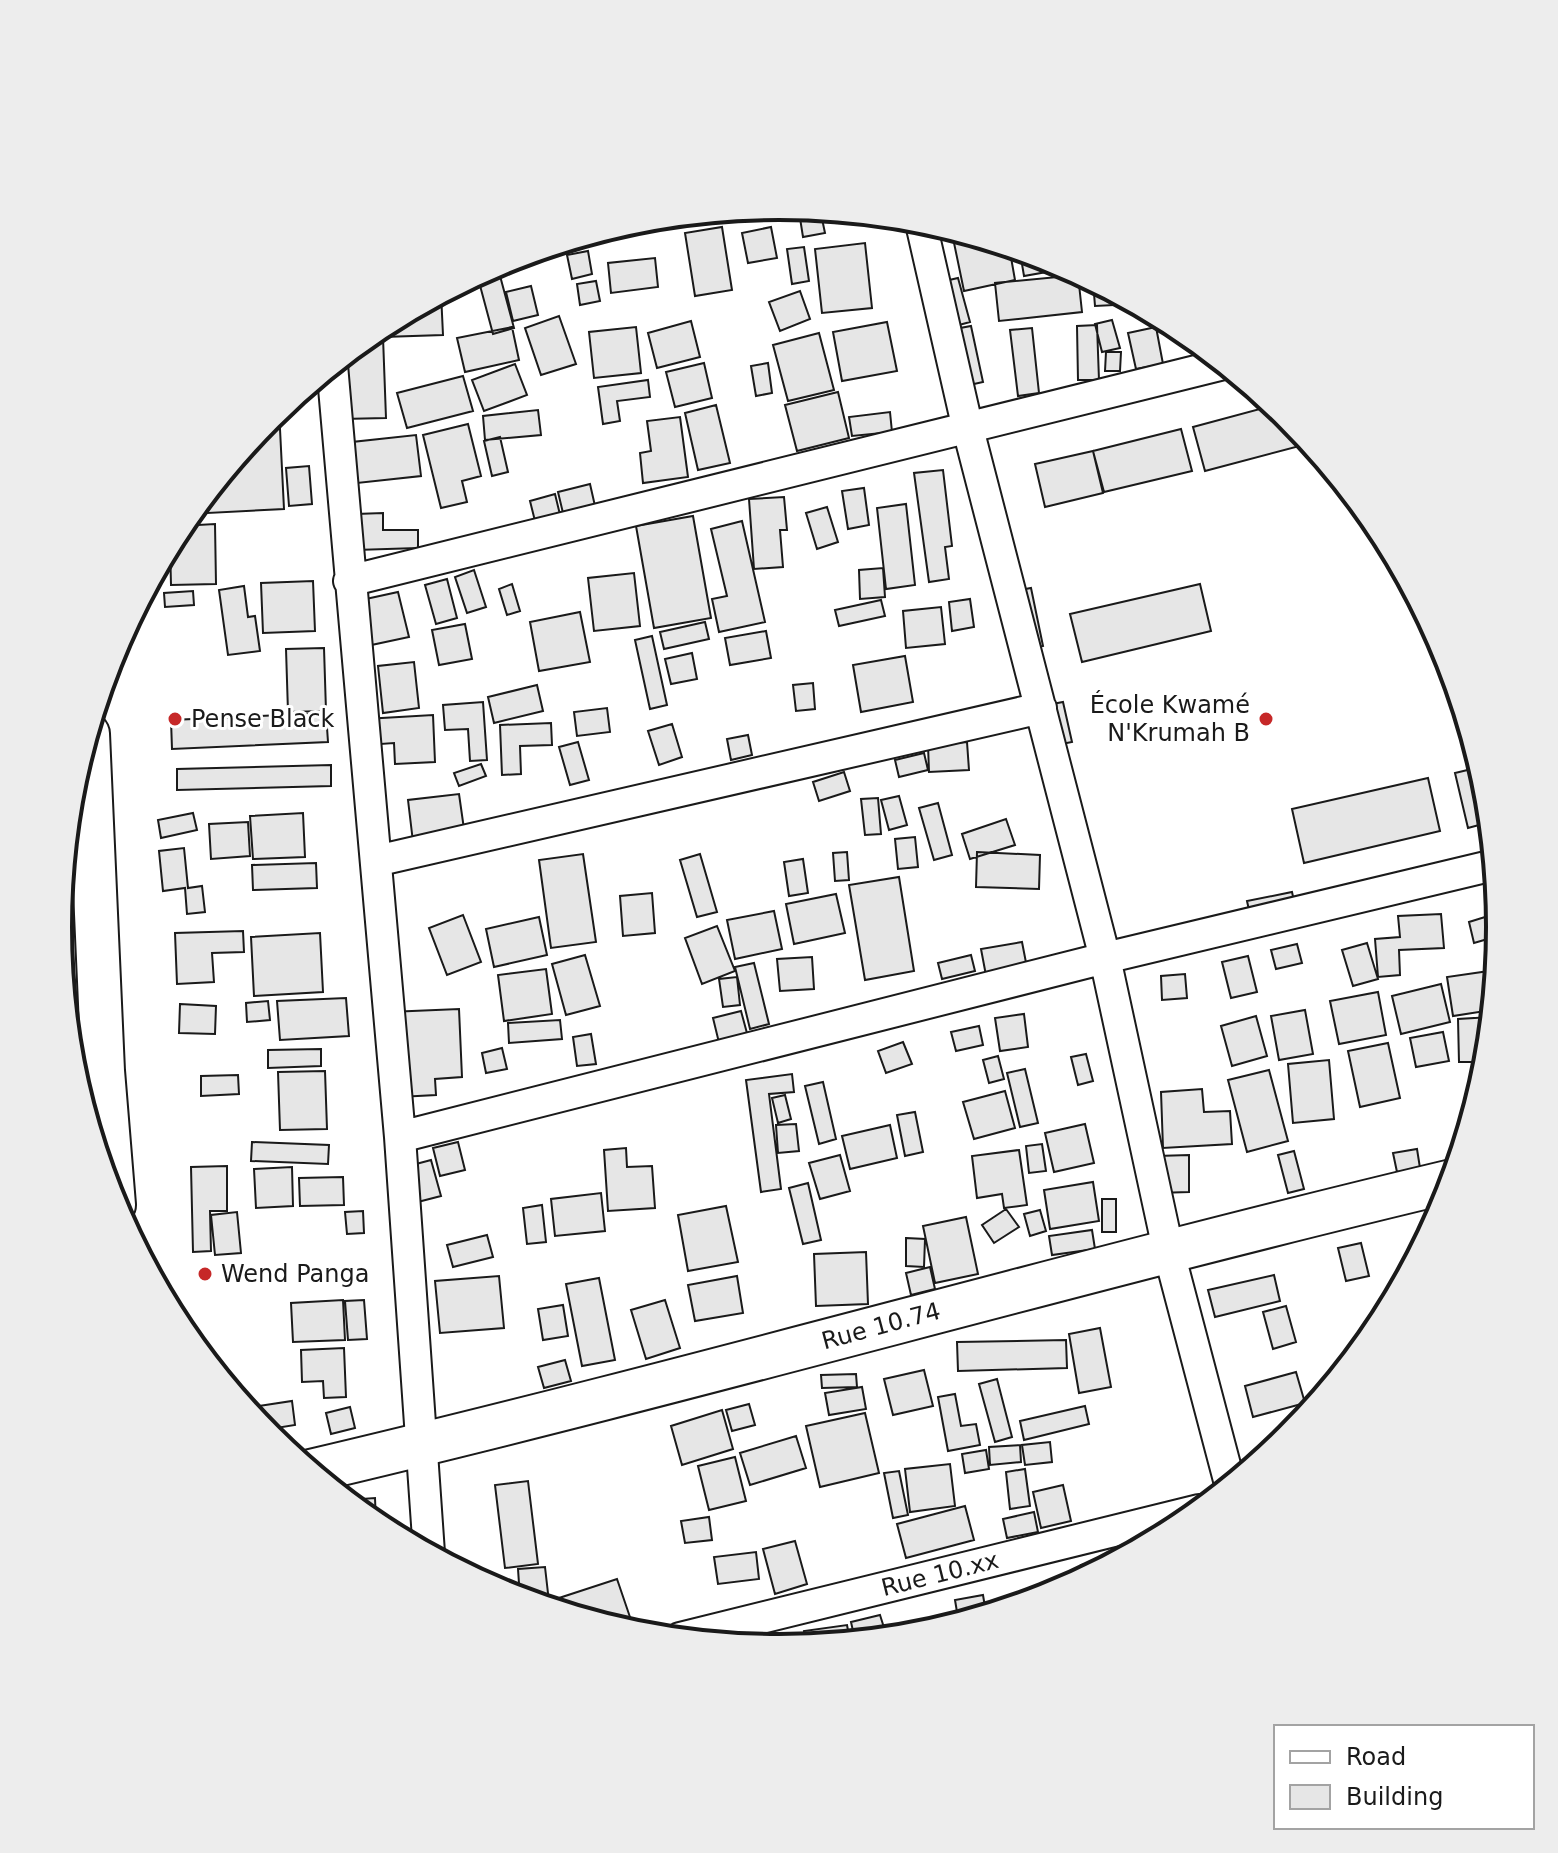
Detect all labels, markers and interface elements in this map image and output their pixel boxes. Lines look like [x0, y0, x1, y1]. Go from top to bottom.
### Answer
place label: École Kwamé N'Krumah B [1090, 690, 1250, 747]
place label: Pense Black [191, 705, 335, 733]
marker: Pense Black [166, 710, 184, 728]
marker: École Kwamé N'Krumah B [1257, 710, 1275, 728]
place label: Wend Panga [221, 1260, 369, 1288]
marker: Wend Panga [196, 1265, 214, 1283]
street label: Rue 10.74 [818, 1297, 944, 1355]
street label: Rue 10.xx [879, 1546, 1001, 1602]
legend [1274, 1725, 1534, 1829]
text: Road [1346, 1743, 1406, 1771]
text: Building [1346, 1783, 1443, 1811]

